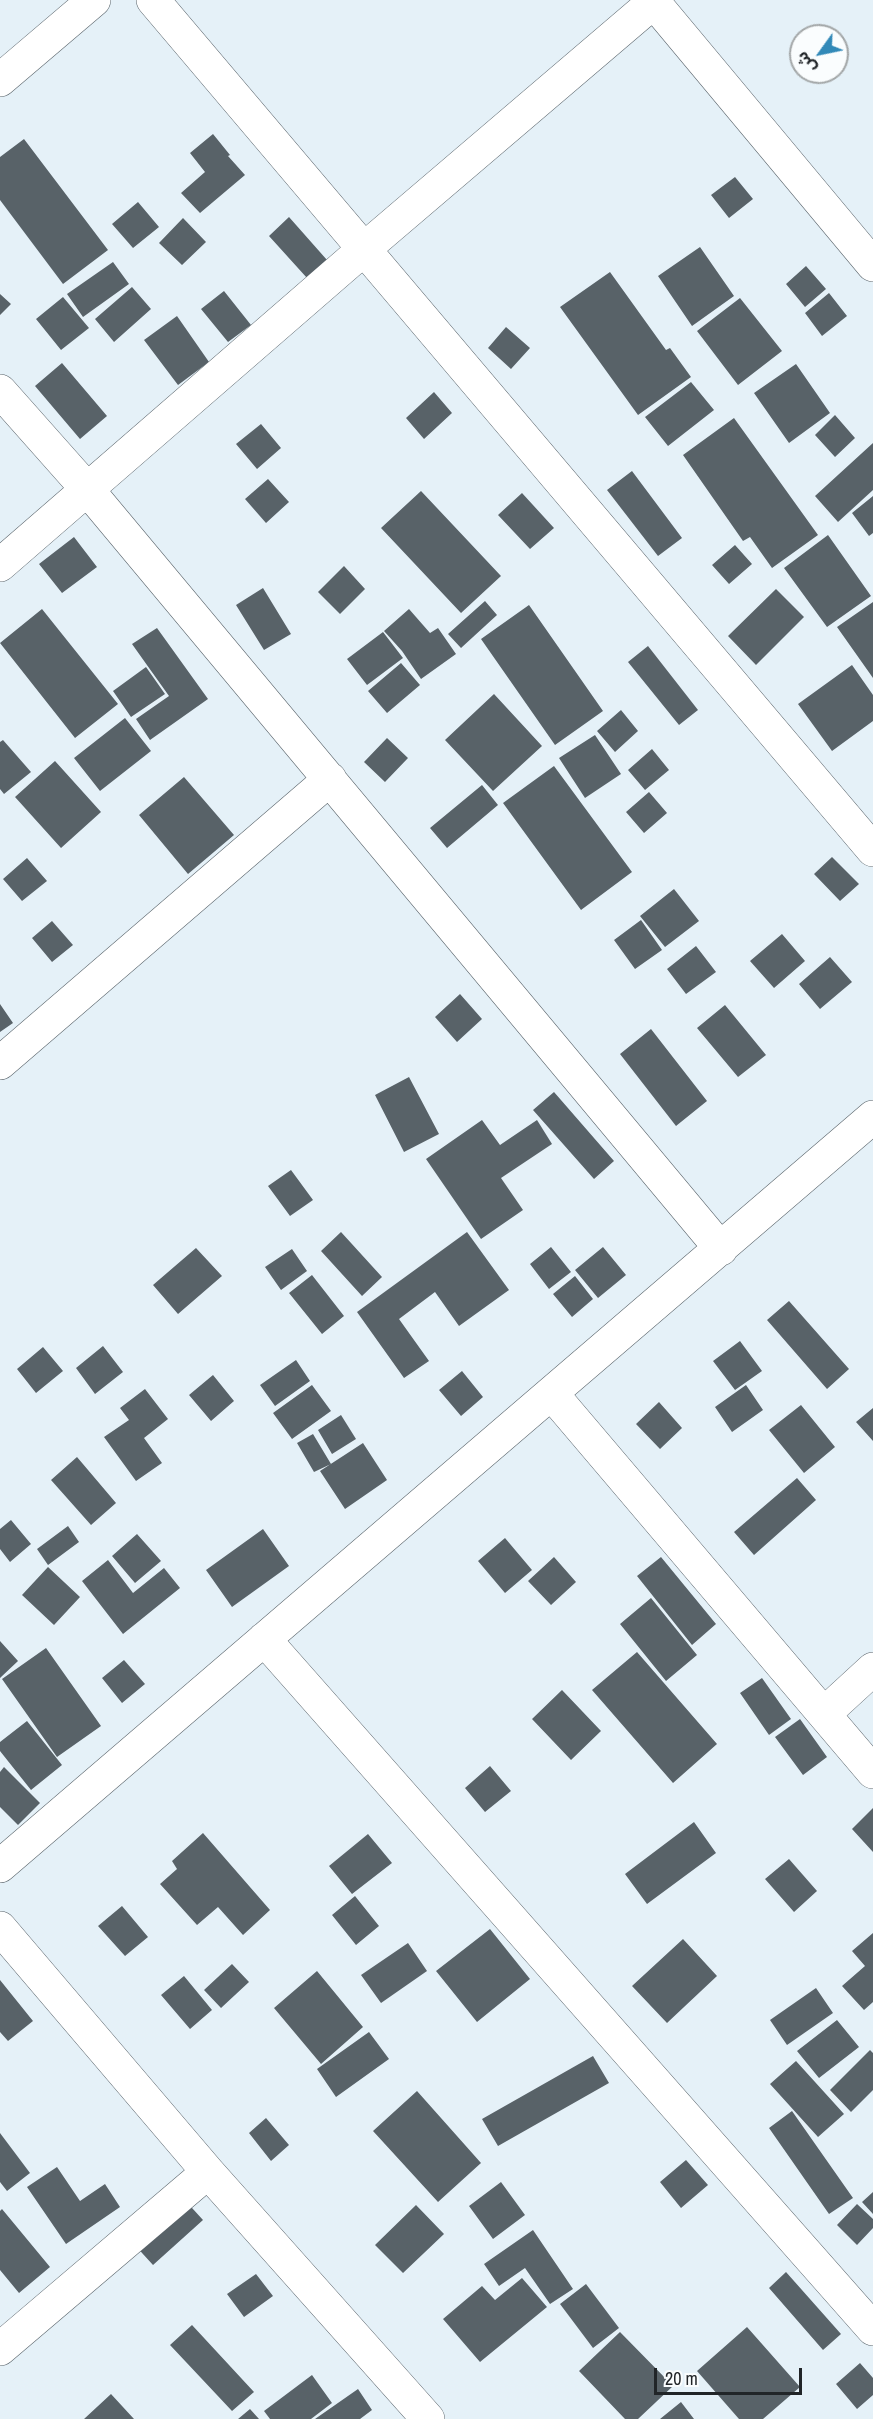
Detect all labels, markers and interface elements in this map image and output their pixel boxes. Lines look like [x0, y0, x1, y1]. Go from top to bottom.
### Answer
north arrow [789, 24, 849, 84]
text: ش [790, 48, 821, 78]
scale bar [657, 2356, 806, 2394]
text: 20 m [665, 2366, 698, 2391]

